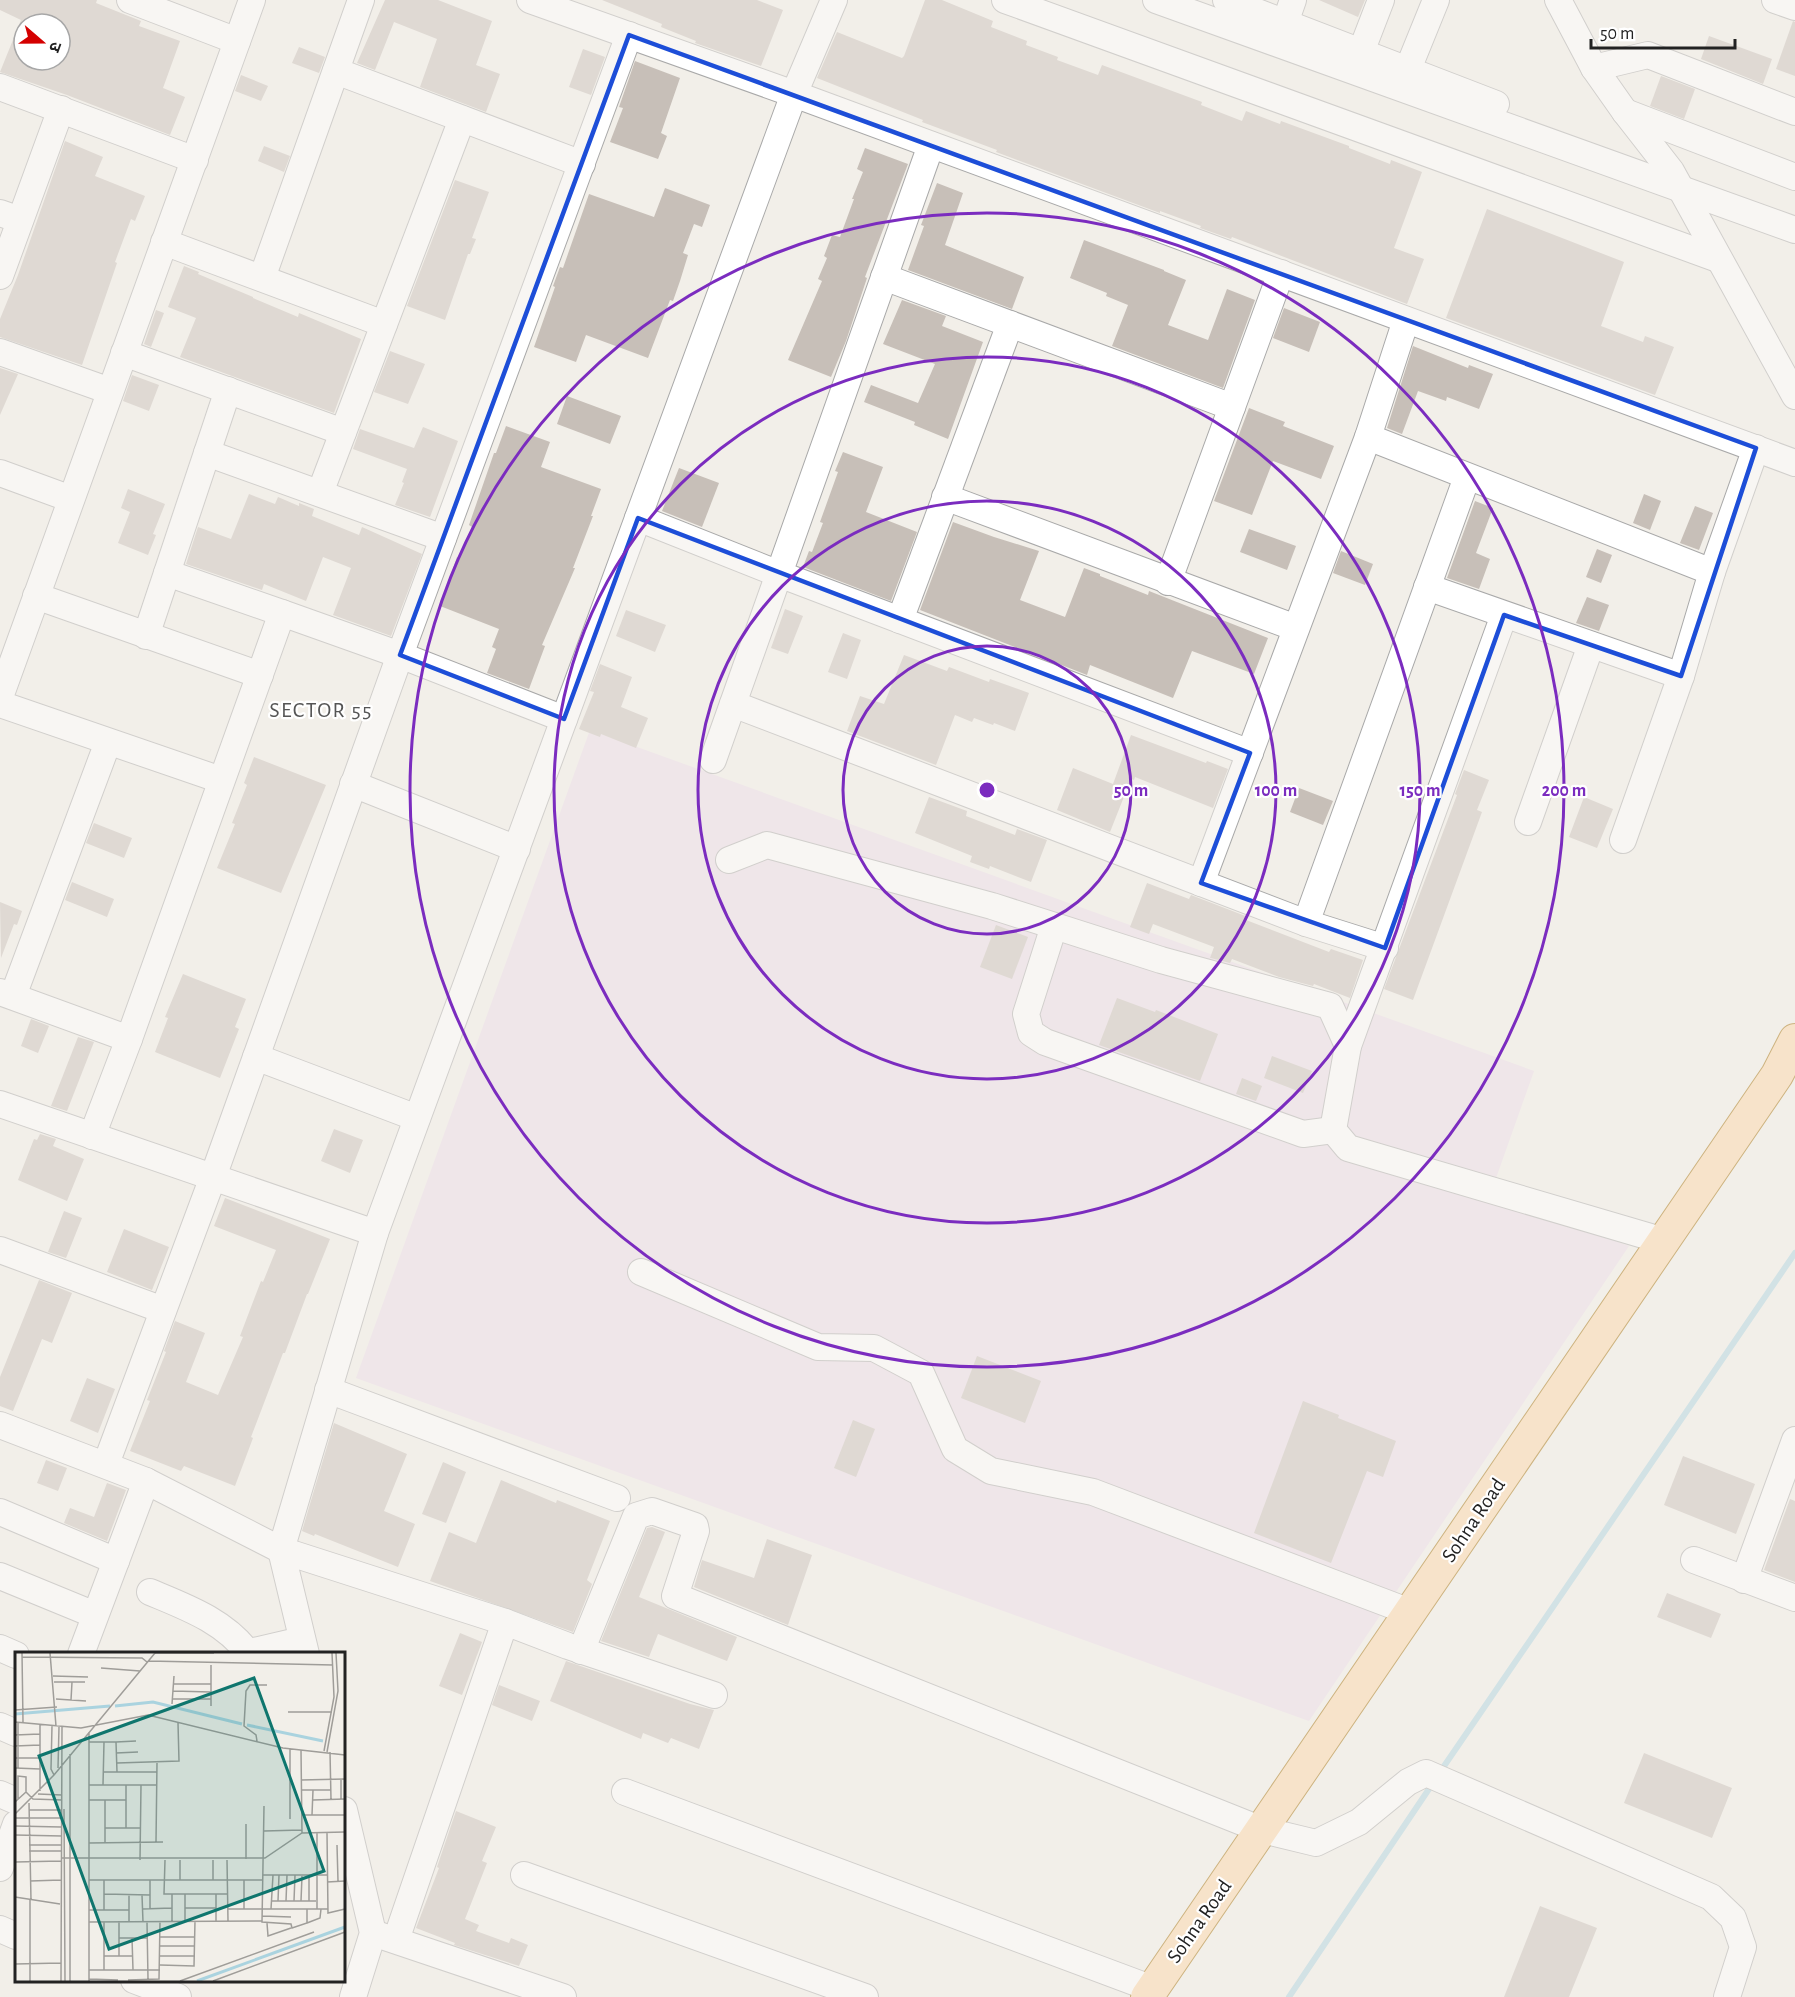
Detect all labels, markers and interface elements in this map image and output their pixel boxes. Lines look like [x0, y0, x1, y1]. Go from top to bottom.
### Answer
north arrow [12, 12, 72, 72]
scale bar [1591, 12, 1735, 50]
text: 50 m [1600, 25, 1634, 43]
text: उ [46, 40, 64, 55]
district label: SECTOR 55 [269, 699, 373, 721]
centre of rings [977, 780, 997, 800]
text: 50 m [1114, 782, 1148, 800]
text: 100 m [1255, 782, 1297, 800]
text: 150 m [1400, 782, 1440, 800]
text: 200 m [1542, 782, 1586, 800]
street label: Sohna Road [1438, 1474, 1509, 1566]
inset map [15, 1652, 345, 1982]
street label: Sohna Road [1163, 1876, 1236, 1967]

